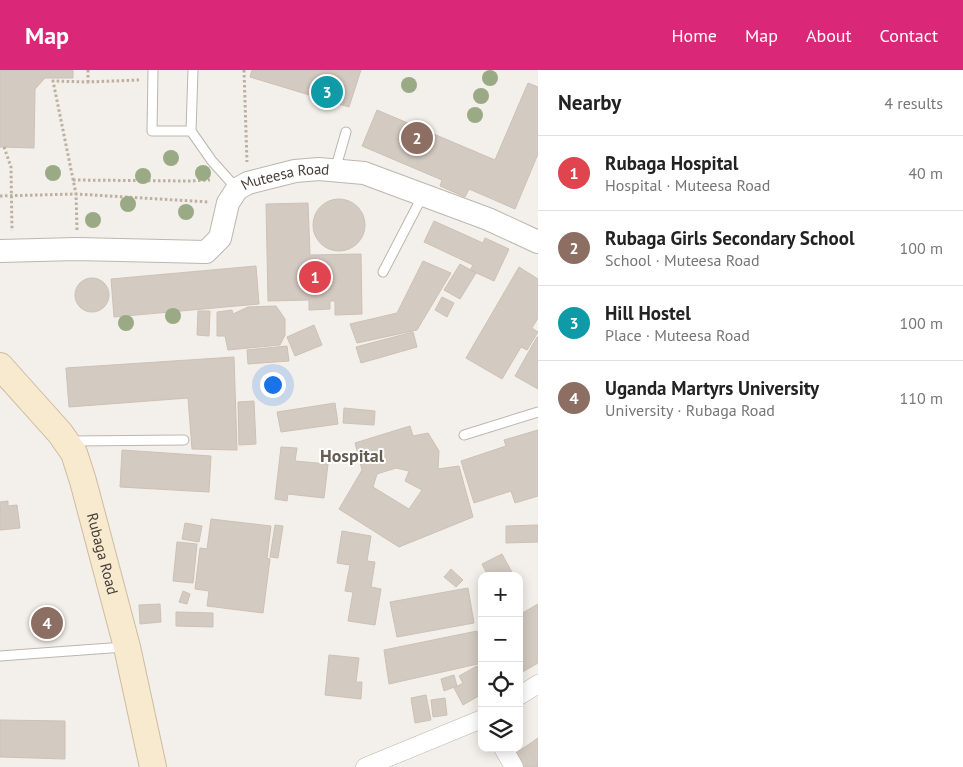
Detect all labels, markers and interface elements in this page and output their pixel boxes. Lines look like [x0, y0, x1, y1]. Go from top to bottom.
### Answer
text: Map [25, 20, 69, 51]
text: Home [671, 24, 717, 47]
text: Map [745, 24, 778, 47]
text: About [806, 24, 852, 47]
text: Contact [880, 24, 938, 47]
pin: 3 [311, 73, 343, 111]
text: Nearby [558, 89, 621, 116]
text: 4 results [884, 93, 943, 113]
pin: 2 [401, 119, 433, 157]
text: Rubaga Hospital [605, 151, 738, 175]
street label: Muteesa Road [237, 159, 330, 194]
text: 1 [569, 163, 579, 183]
text: 40 m [908, 163, 943, 183]
text: Hospital · Muteesa Road [605, 175, 770, 195]
text: Rubaga Girls Secondary School [605, 226, 854, 250]
text: 2 [569, 238, 579, 258]
text: 100 m [900, 238, 943, 258]
text: School · Muteesa Road [605, 250, 760, 270]
pin: 1 [299, 258, 331, 296]
text: Hill Hostel [605, 301, 691, 325]
text: 3 [569, 313, 579, 333]
text: 100 m [900, 313, 943, 333]
text: Place · Muteesa Road [605, 325, 750, 345]
your location [260, 372, 286, 398]
text: Uganda Martyrs University [605, 376, 819, 400]
text: 4 [569, 388, 579, 408]
text: 110 m [900, 388, 943, 408]
text: University · Rubaga Road [605, 400, 775, 420]
district label: Hospital [320, 444, 385, 467]
street label: Rubaga Road [83, 511, 123, 597]
map controls [478, 572, 523, 752]
button: + [478, 572, 523, 617]
pin: 4 [31, 604, 63, 642]
button: − [478, 617, 523, 662]
button: locate [478, 662, 523, 707]
button: layers [478, 707, 523, 752]

